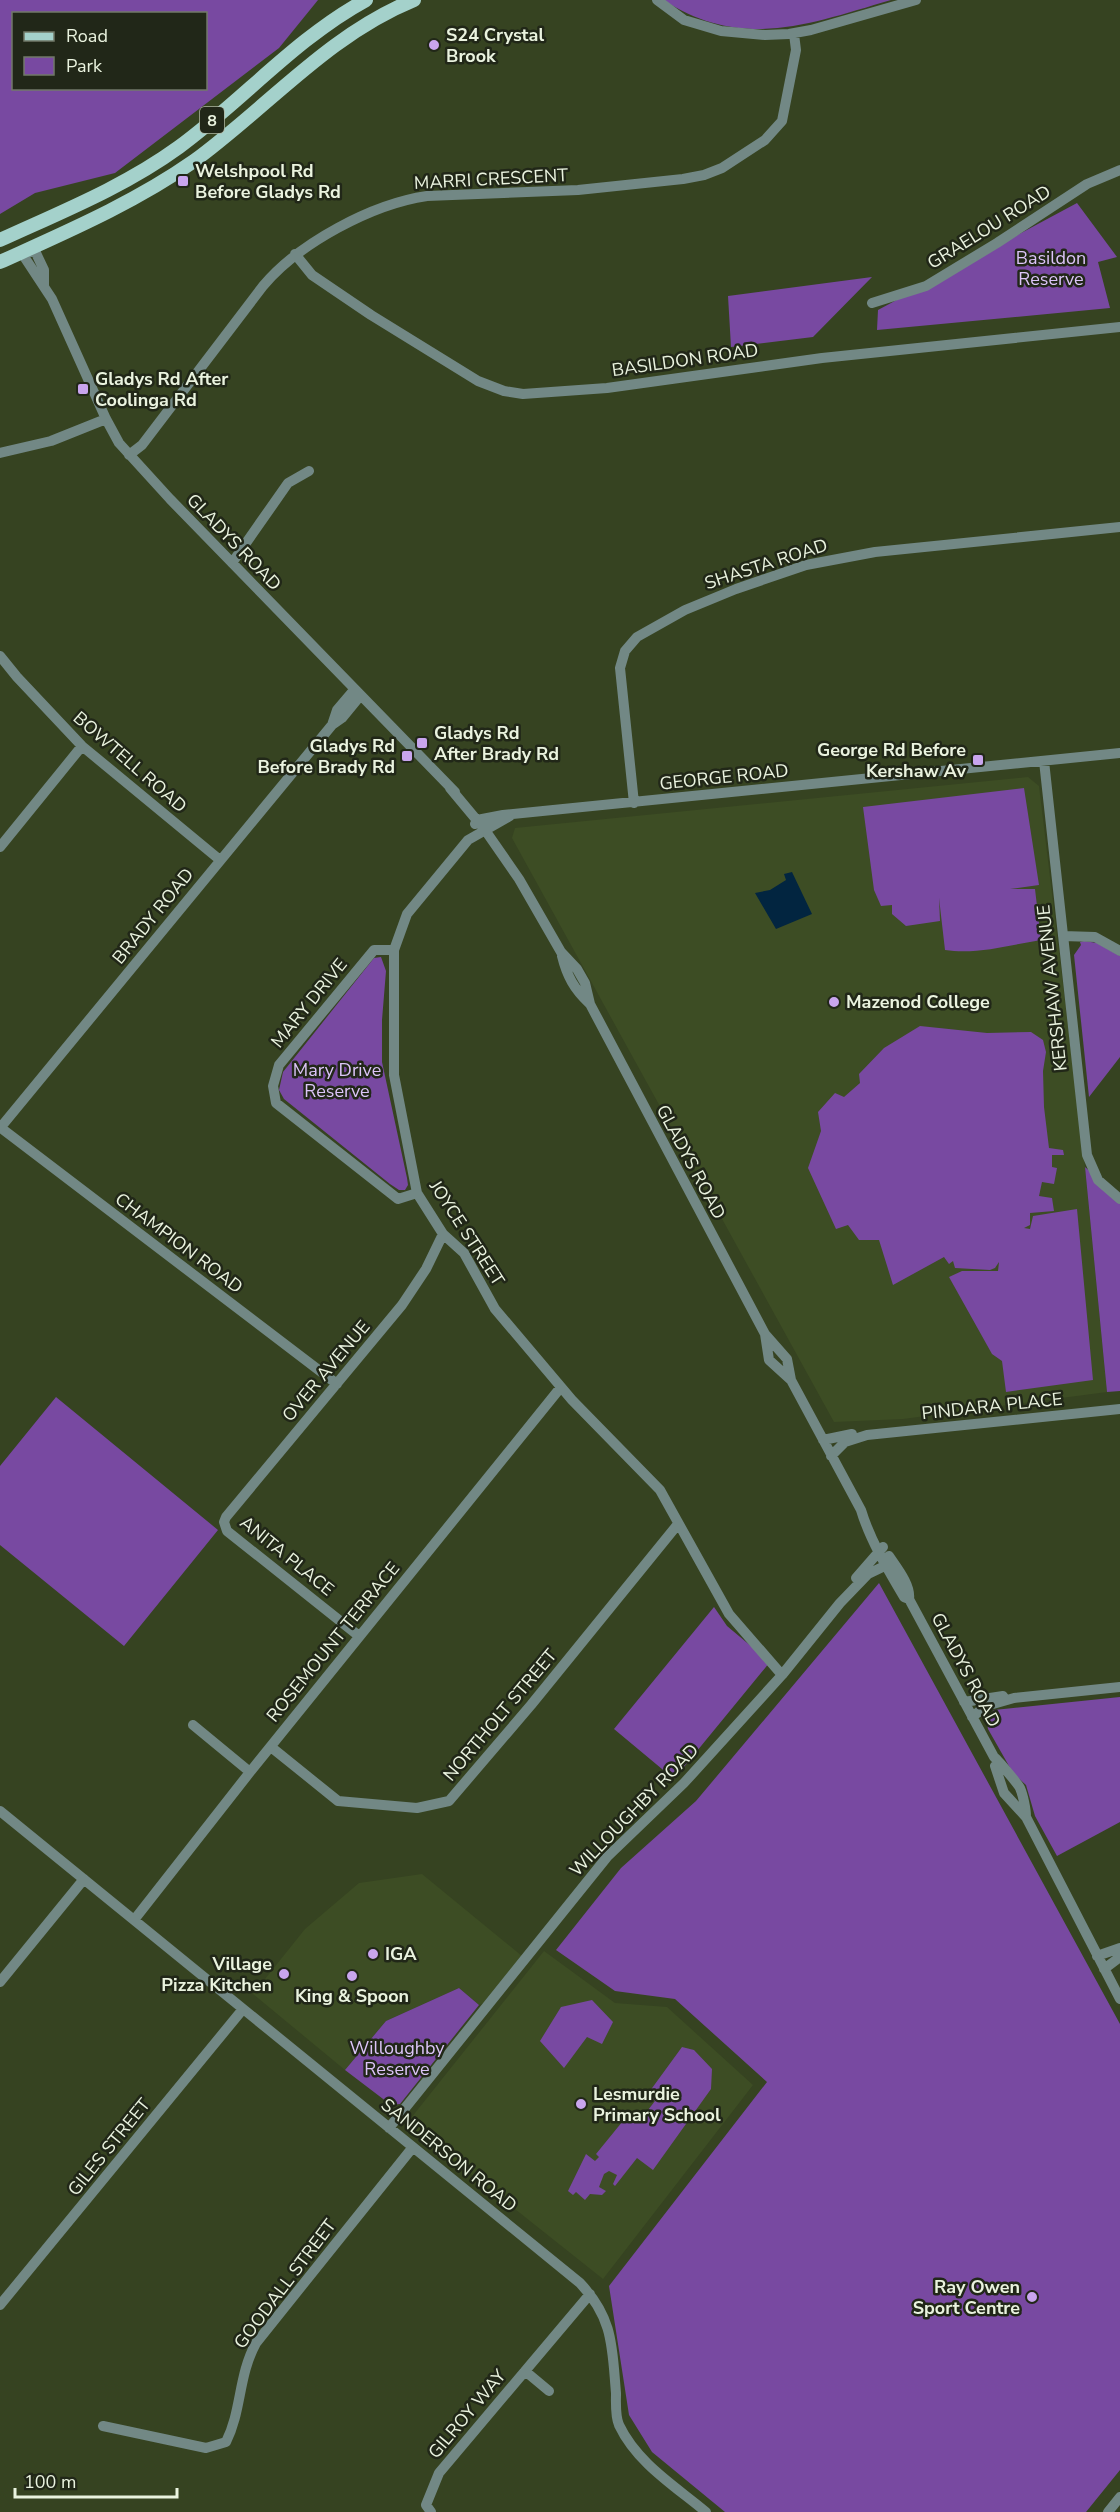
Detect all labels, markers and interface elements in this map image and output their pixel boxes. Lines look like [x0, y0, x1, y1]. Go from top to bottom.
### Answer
legend [12, 12, 207, 90]
place label: S24 Crystal Brook [446, 23, 544, 68]
text: Road [66, 24, 108, 48]
marker: S24 Crystal Brook [427, 38, 441, 52]
text: Park [66, 54, 103, 78]
road number: 8 [200, 107, 224, 133]
place label: Welshpool Rd Before Gladys Rd [195, 159, 341, 204]
street label: MARRI CRESCENT [413, 163, 569, 195]
marker: Welshpool Rd Before Gladys Rd [176, 174, 190, 188]
street label: GRAELOU ROAD [923, 179, 1055, 275]
park label: Basildon Reserve [1016, 246, 1086, 291]
street label: BASILDON ROAD [610, 338, 760, 382]
place label: Gladys Rd After Coolinga Rd [95, 367, 228, 412]
marker: Gladys Rd After Coolinga Rd [76, 382, 90, 396]
street label: GLADYS ROAD [182, 488, 286, 596]
street label: SHASTA ROAD [702, 533, 830, 595]
street label: BOWTELL ROAD [68, 706, 192, 818]
place label: Gladys Rd After Brady Rd [434, 721, 559, 766]
place label: Gladys Rd Before Brady Rd [257, 734, 395, 779]
marker: Gladys Rd After Brady Rd [415, 736, 429, 750]
place label: George Rd Before Kershaw Av [817, 738, 967, 783]
marker: Gladys Rd Before Brady Rd [400, 749, 414, 763]
marker: George Rd Before Kershaw Av [971, 753, 985, 767]
street label: GEORGE ROAD [658, 758, 790, 796]
street label: BRADY ROAD [107, 863, 199, 969]
street label: KERSHAW AVENUE [1031, 904, 1073, 1072]
street label: MARY DRIVE [265, 953, 353, 1053]
place label: Mazenod College [846, 990, 990, 1014]
marker: Mazenod College [827, 995, 841, 1009]
park label: Mary Drive Reserve [293, 1058, 381, 1103]
street label: GLADYS ROAD [651, 1101, 731, 1223]
street label: JOYCE STREET [423, 1175, 510, 1291]
street label: CHAMPION ROAD [110, 1187, 248, 1299]
street label: OVER AVENUE [277, 1315, 375, 1427]
street label: PINDARA PLACE [920, 1387, 1064, 1425]
street label: ANITA PLACE [235, 1511, 339, 1601]
street label: ROSEMOUNT TERRACE [261, 1557, 405, 1727]
street label: GLADYS ROAD [926, 1609, 1006, 1731]
street label: NORTHOLT STREET [438, 1644, 562, 1786]
street label: WILLOUGHBY ROAD [564, 1738, 704, 1882]
place label: IGA [385, 1942, 417, 1966]
marker: IGA [366, 1947, 380, 1961]
place label: Village Pizza Kitchen [161, 1952, 272, 1997]
marker: Village Pizza Kitchen [277, 1967, 291, 1981]
marker: King & Spoon [345, 1969, 359, 1983]
place label: King & Spoon [295, 1984, 409, 2008]
park label: Willoughby Reserve [349, 2036, 445, 2081]
place label: Lesmurdie Primary School [593, 2082, 721, 2127]
street label: GILES STREET [62, 2093, 156, 2201]
street label: SANDERSON ROAD [376, 2093, 522, 2217]
marker: Lesmurdie Primary School [574, 2097, 588, 2111]
street label: GOODALL STREET [228, 2214, 342, 2354]
place label: Ray Owen Sport Centre [913, 2275, 1020, 2320]
marker: Ray Owen Sport Centre [1025, 2290, 1039, 2304]
street label: GILROY WAY [423, 2364, 511, 2464]
scale bar [15, 2461, 177, 2499]
text: 100 m [24, 2470, 76, 2494]

